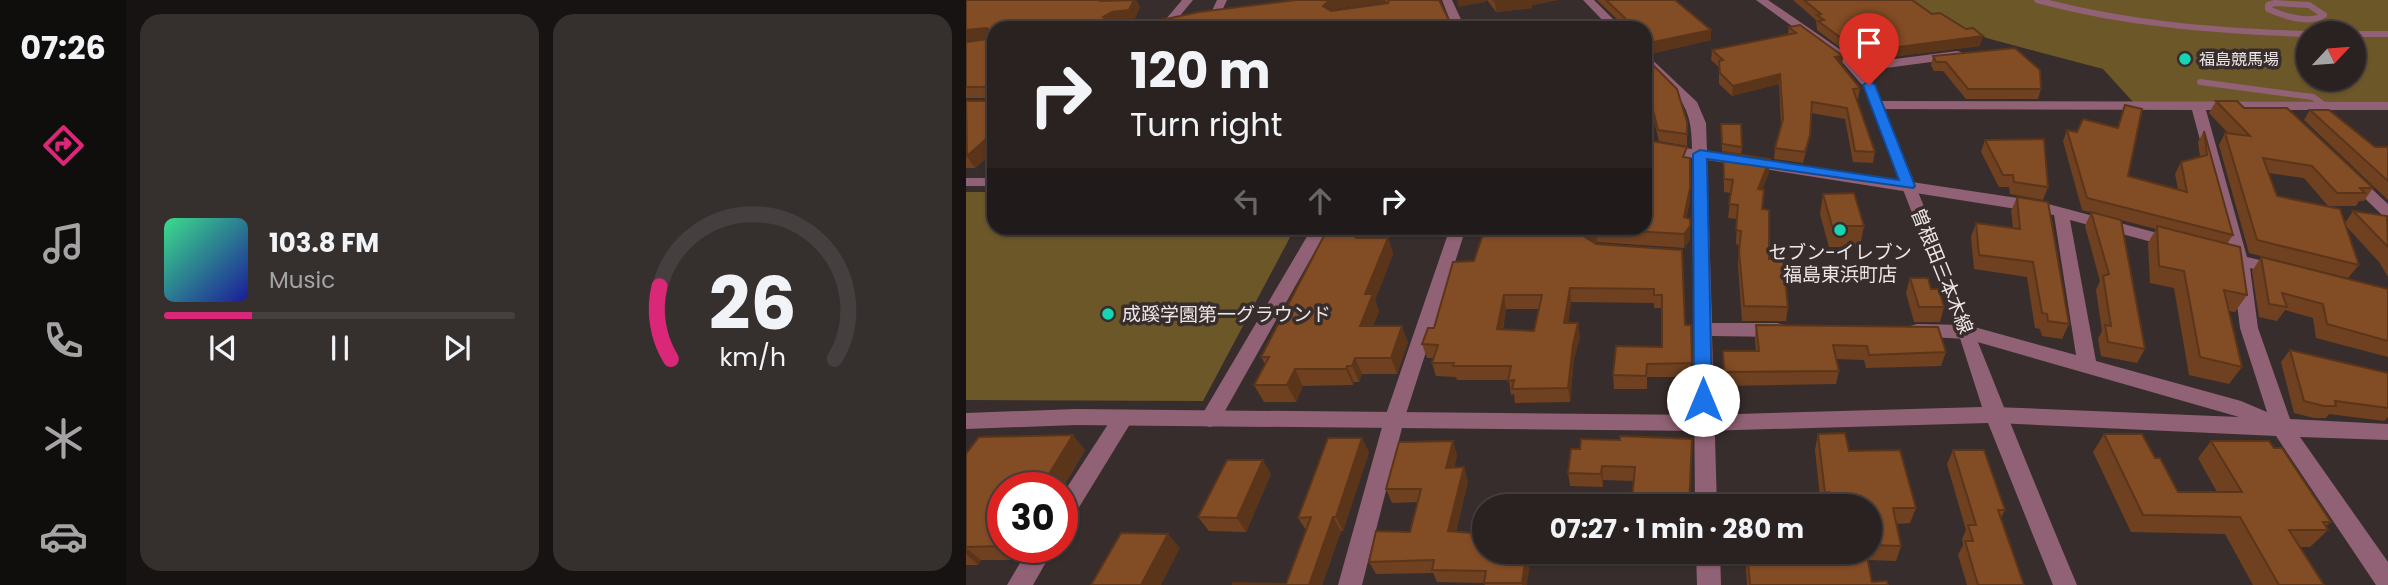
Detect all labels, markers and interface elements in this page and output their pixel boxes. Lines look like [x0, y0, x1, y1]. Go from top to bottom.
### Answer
pin [1839, 13, 1899, 85]
north arrow [2296, 21, 2366, 91]
map controls [2296, 21, 2366, 91]
icon: arrive [1850, 24, 1888, 62]
text: 07:26 [20, 25, 106, 70]
text: 120 m [1130, 37, 1271, 105]
place label: 福島競馬場 [2199, 48, 2279, 71]
icon: right [1015, 49, 1106, 140]
marker: 福島競馬場 [2177, 51, 2193, 67]
text: Turn right [1130, 102, 1282, 147]
icon: directions [39, 121, 88, 170]
icon: left [1228, 182, 1266, 220]
icon: ahead [1301, 182, 1339, 220]
icon: right [1374, 182, 1412, 220]
street label: 曽根田三本木線 [1905, 204, 1979, 338]
icon: music [39, 219, 88, 268]
marker: セブン-イレブン 福島東浜町店 [1832, 222, 1848, 238]
text: 103.8 FM [269, 225, 379, 261]
place label: セブン-イレブン 福島東浜町店 [1768, 239, 1912, 288]
text: 26 [709, 253, 796, 354]
text: Music [269, 264, 335, 296]
place label: 成蹊学園第一グラウンド [1122, 301, 1331, 328]
marker: 成蹊学園第一グラウンド [1100, 306, 1116, 322]
icon: phone [39, 316, 88, 365]
icon: previous [204, 329, 242, 367]
icon: pause [321, 329, 359, 367]
icon: next [438, 329, 476, 367]
text: km/h [719, 339, 786, 374]
position arrow [1666, 363, 1740, 437]
icon: climate [39, 414, 88, 463]
speed limit sign: 30 [987, 472, 1078, 563]
text: 07:27 · 1 min · 280 m [1550, 511, 1804, 547]
icon: car [39, 512, 88, 561]

